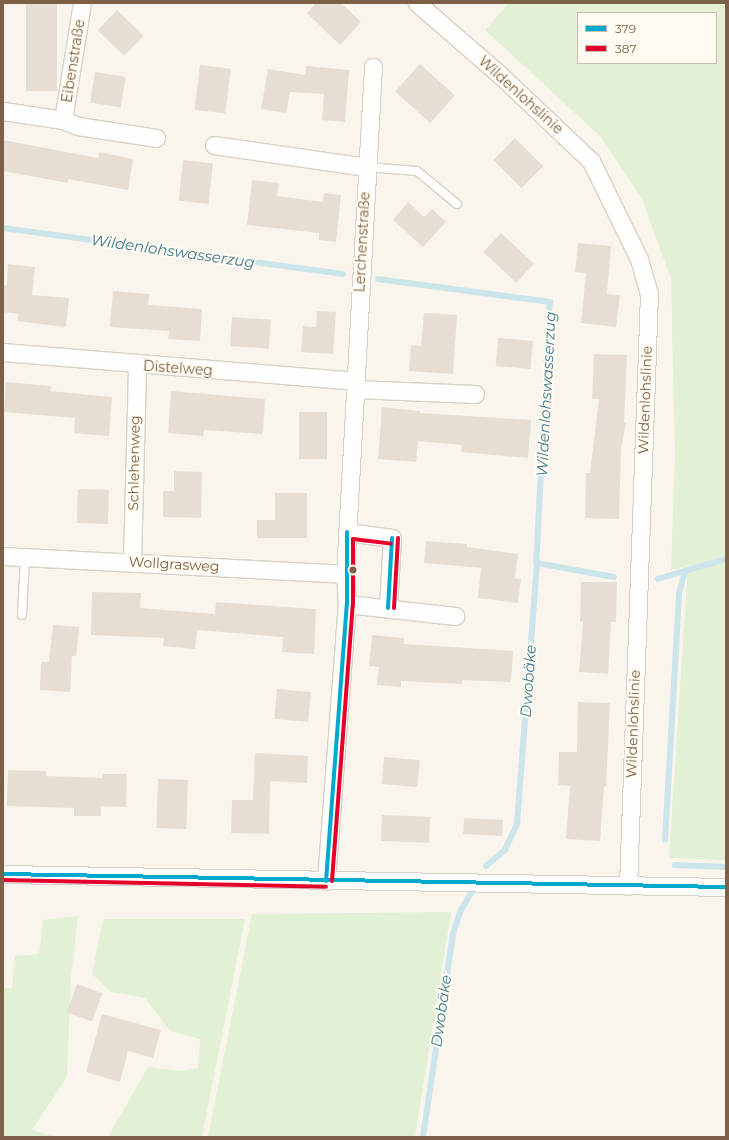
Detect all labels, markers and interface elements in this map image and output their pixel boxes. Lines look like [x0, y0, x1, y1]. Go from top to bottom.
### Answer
legend [577, 12, 717, 64]
street label: Eibenstraße [58, 18, 88, 104]
text: 379 [615, 21, 636, 36]
text: 387 [615, 41, 637, 56]
street label: Wildenlohslinie [475, 53, 567, 137]
street label: Lerchenstraße [351, 191, 373, 293]
water label: Wildenlohswasserzug [90, 231, 256, 271]
water label: Wildenlohswasserzug [533, 311, 559, 477]
street label: Wildenlohslinie [635, 346, 655, 454]
street label: Distelweg [143, 357, 213, 379]
street label: Schlehenweg [125, 415, 143, 511]
street label: Wollgrasweg [128, 553, 220, 575]
unlabelled marker [348, 565, 358, 575]
water label: Dwobäke [516, 644, 540, 718]
street label: Wildenlohslinie [623, 670, 643, 778]
water label: Dwobäke [427, 974, 455, 1048]

